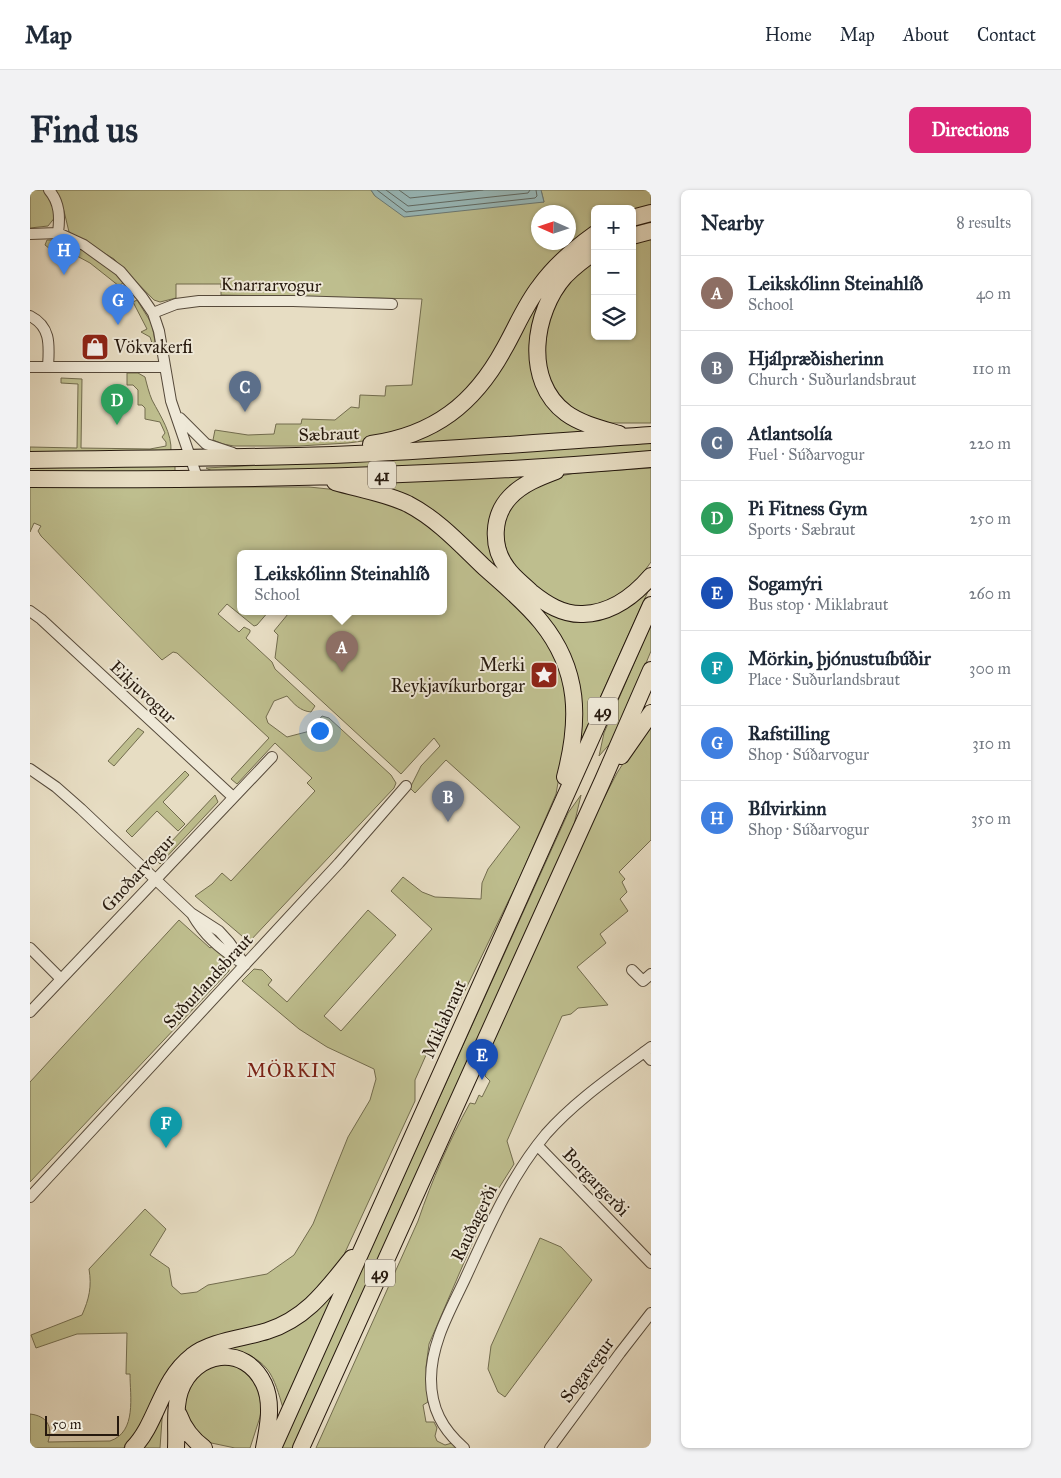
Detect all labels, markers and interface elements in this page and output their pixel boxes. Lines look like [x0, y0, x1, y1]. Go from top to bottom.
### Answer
text: Map [25, 20, 72, 50]
text: Home [765, 24, 812, 46]
text: Map [840, 24, 875, 46]
text: About [903, 24, 949, 46]
text: Contact [977, 24, 1036, 46]
button: Directions [909, 107, 1031, 153]
text: Find us [30, 109, 138, 152]
north arrow [531, 205, 576, 250]
map controls [591, 205, 636, 340]
button: + [591, 205, 636, 250]
text: Nearby [701, 210, 764, 236]
text: 8 results [956, 213, 1011, 232]
pin: H [48, 234, 80, 275]
button: − [591, 250, 636, 295]
text: Leikskólinn Steinahlíð [748, 272, 923, 295]
street label: Knarrarvogur [220, 273, 322, 298]
pin: G [102, 284, 134, 325]
text: A [712, 284, 722, 303]
text: 40 m [976, 284, 1011, 303]
button: layers [591, 295, 636, 340]
text: School [748, 295, 793, 314]
shop icon: Vökvakerfi [80, 332, 110, 362]
place label: Vökvakerfi [113, 336, 193, 358]
text: Hjálpræðisherinn [748, 347, 884, 370]
text: B [712, 359, 722, 378]
text: 110 m [972, 359, 1011, 378]
text: Church · Suðurlandsbraut [748, 370, 916, 389]
pin: C [229, 371, 261, 412]
pin: D [101, 384, 133, 425]
street label: Sæbraut [298, 422, 360, 446]
text: Atlantsolía [748, 422, 832, 445]
text: C [712, 434, 722, 453]
text: 220 m [969, 434, 1011, 453]
text: Fuel · Súðarvogur [748, 445, 865, 464]
road number: 41 [368, 462, 396, 488]
text: Pi Fitness Gym [748, 497, 867, 520]
text: D [711, 509, 723, 528]
text: 250 m [970, 509, 1011, 528]
text: Sports · Sæbraut [748, 520, 855, 539]
popup [237, 550, 447, 615]
text: Leikskólinn Steinahlíð [254, 562, 430, 585]
text: Sogamýri [748, 572, 822, 595]
text: E [711, 584, 723, 603]
text: 260 m [969, 584, 1011, 603]
text: School [254, 585, 300, 604]
text: Bus stop · Miklabraut [748, 595, 889, 614]
pin: A [326, 631, 358, 672]
text: Mörkin, þjónustuíbúðir [748, 647, 931, 670]
place label: Merki Reykjavíkurborgar [391, 654, 525, 698]
street label: Eikjuvogur [105, 656, 181, 729]
text: F [712, 659, 722, 678]
text: 300 m [969, 659, 1011, 678]
place icon: Merki Reykjavíkurborgar [529, 660, 559, 690]
text: Place · Suðurlandsbraut [748, 670, 900, 689]
road number: 49 [588, 698, 618, 724]
your location [307, 718, 333, 744]
text: Rafstilling [748, 722, 829, 745]
text: G [711, 734, 723, 753]
text: 310 m [972, 734, 1011, 753]
text: Shop · Súðarvogur [748, 745, 869, 764]
pin: B [432, 781, 464, 822]
text: Bílvirkinn [748, 797, 827, 820]
text: H [710, 809, 724, 828]
text: 350 m [971, 809, 1011, 828]
text: Shop · Súðarvogur [748, 820, 869, 839]
street label: Gnoðarvogur [97, 829, 180, 917]
street label: Suðurlandsbraut [158, 929, 258, 1033]
street label: Miklabraut [417, 976, 471, 1062]
pin: E [466, 1039, 498, 1080]
district label: MÖRKIN [247, 1059, 337, 1082]
pin: F [150, 1107, 182, 1148]
street label: Borgargerði [557, 1143, 634, 1222]
street label: Rauðagerði [446, 1181, 503, 1265]
road number: 49 [365, 1260, 395, 1286]
street label: Sogavegur [555, 1333, 620, 1408]
scale bar [45, 1413, 119, 1436]
text: 50 m [52, 1416, 81, 1433]

